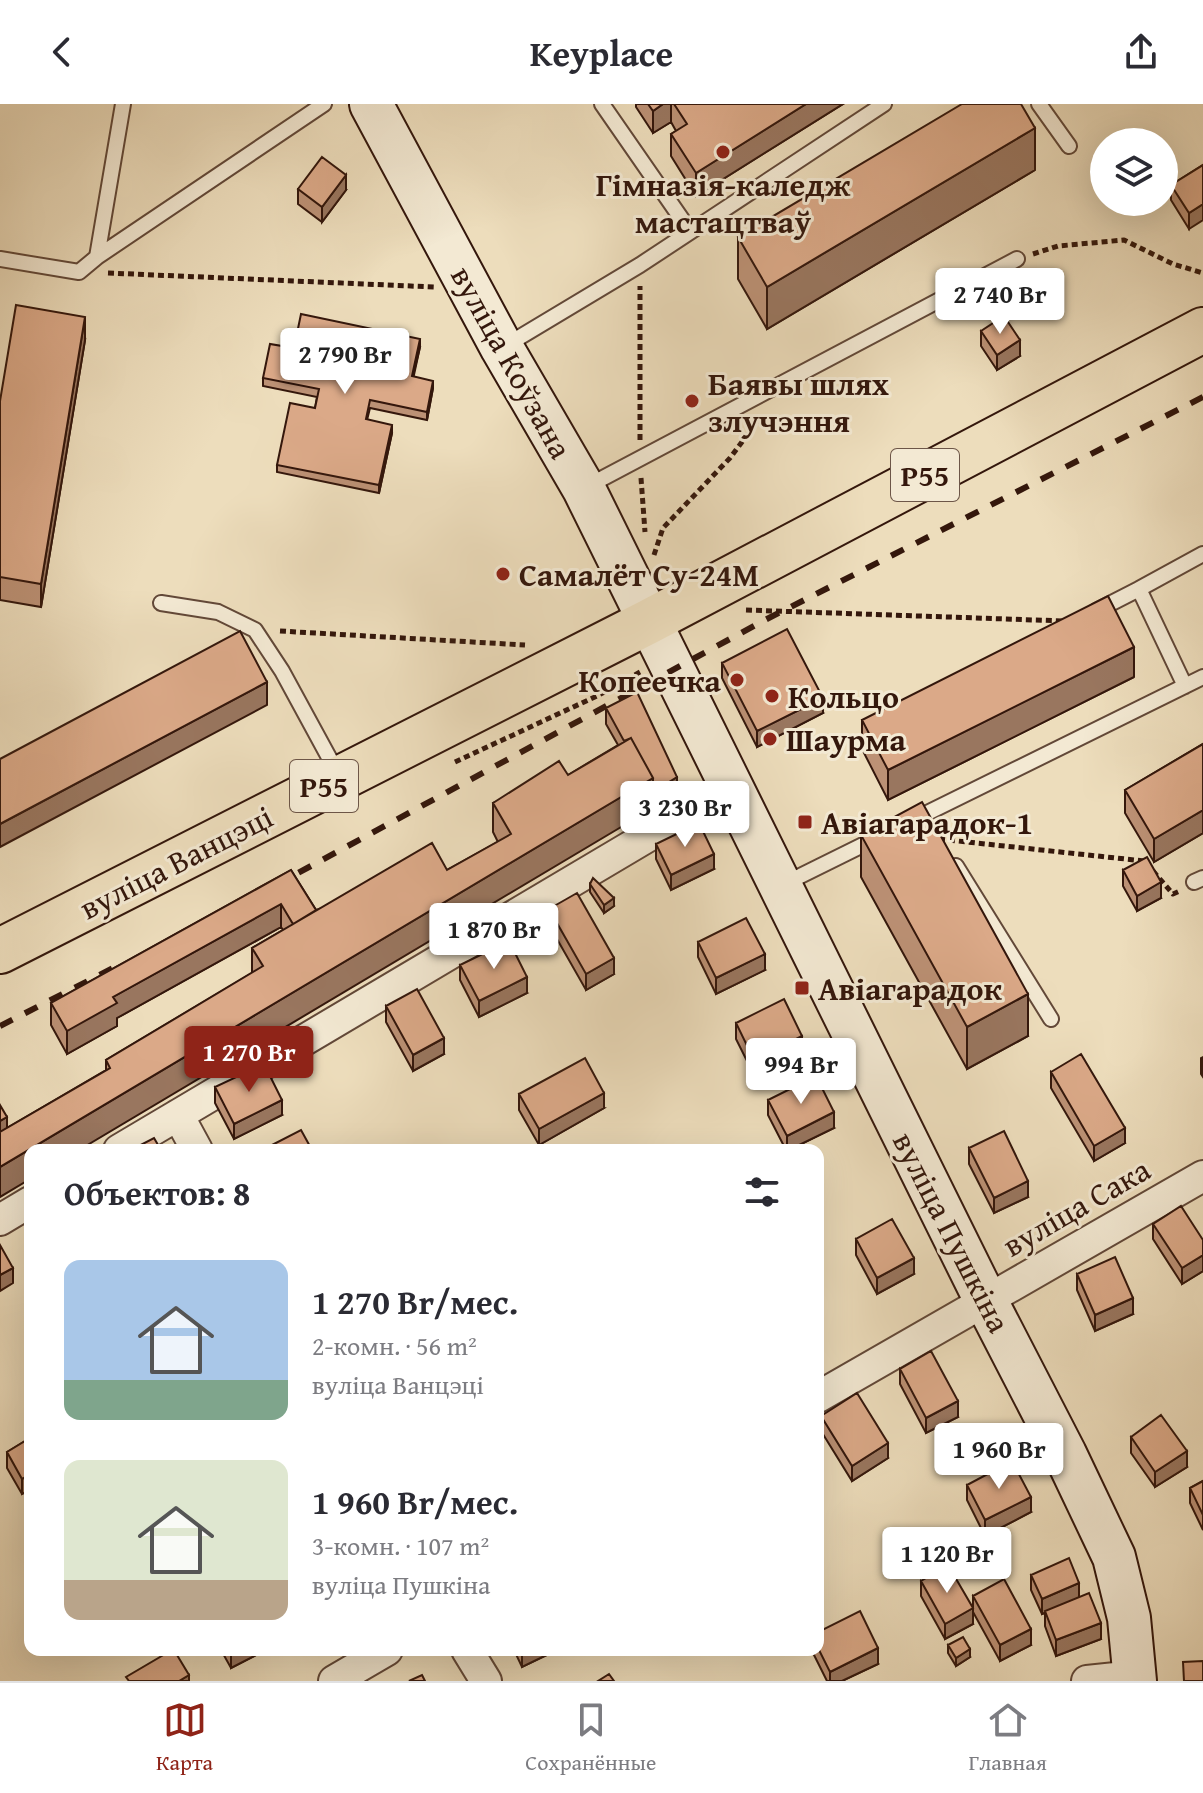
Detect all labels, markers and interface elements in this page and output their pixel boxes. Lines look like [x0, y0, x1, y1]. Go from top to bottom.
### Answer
text: Keyplace [530, 26, 673, 79]
icon: back [40, 30, 84, 74]
icon: share [1119, 30, 1163, 74]
map controls [1090, 128, 1178, 216]
button: layers [1090, 128, 1178, 216]
marker: Гімназія-каледж мастацтваў [714, 143, 732, 161]
place label: Гімназія-каледж мастацтваў [596, 161, 851, 245]
street label: вуліца Коўзана [440, 257, 585, 468]
pin: 2 740 Br [917, 268, 1083, 336]
text: 2 740 Br [953, 274, 1047, 313]
pin: 2 790 Br [262, 328, 428, 396]
text: 2 790 Br [298, 334, 392, 373]
place label: Баявы шлях злучэння [708, 360, 889, 444]
marker: Баявы шлях злучэння [683, 392, 701, 410]
road number: Р55 [891, 449, 959, 501]
place label: Самалёт Су-24М [519, 551, 759, 598]
marker: Самалёт Су-24М [494, 565, 512, 583]
place label: Копеечка [578, 657, 722, 704]
marker: Копеечка [728, 671, 746, 689]
place label: Кольцо [788, 673, 899, 720]
marker: Кольцо [763, 687, 781, 705]
place label: Шаурма [786, 716, 906, 763]
marker: Шаурма [761, 730, 779, 748]
road number: Р55 [290, 760, 358, 812]
pin: 3 230 Br [602, 781, 768, 849]
text: 3 230 Br [638, 787, 732, 826]
street label: вуліца Ванцэці [71, 793, 281, 931]
place label: Авіагарадок-1 [821, 799, 1033, 846]
marker: Авіагарадок-1 [796, 813, 814, 831]
pin: 1 870 Br [411, 903, 577, 971]
text: 1 870 Br [447, 909, 541, 948]
place label: Авіагарадок [818, 965, 1003, 1012]
marker: Авіагарадок [793, 979, 811, 997]
pin: 1 270 Br [166, 1026, 332, 1094]
text: 1 270 Br [202, 1032, 296, 1071]
pin: 994 Br [736, 1038, 866, 1106]
text: 994 Br [764, 1044, 838, 1083]
street label: вуліца Пушкіна [881, 1123, 1023, 1341]
street label: вуліца Сака [993, 1145, 1159, 1268]
text: Объектов: 8 [64, 1168, 250, 1217]
icon: filters [740, 1170, 784, 1214]
text: 1 270 Br/мес. [312, 1277, 518, 1326]
icon: home [128, 1292, 224, 1388]
text: 2-комн. · 56 m² [312, 1326, 477, 1365]
text: вуліца Ванцэці [312, 1365, 484, 1404]
pin: 1 960 Br [916, 1423, 1082, 1491]
text: 1 960 Br [952, 1429, 1046, 1468]
text: 1 960 Br/мес. [312, 1477, 518, 1526]
icon: home [128, 1492, 224, 1588]
text: 3-комн. · 107 m² [312, 1526, 489, 1565]
pin: 1 120 Br [864, 1527, 1030, 1595]
text: 1 120 Br [900, 1533, 994, 1572]
text: вуліца Пушкіна [312, 1565, 490, 1604]
tab: Карта [156, 1698, 213, 1778]
tab: Сохранённые [525, 1698, 656, 1778]
tab: Главная [969, 1698, 1047, 1778]

